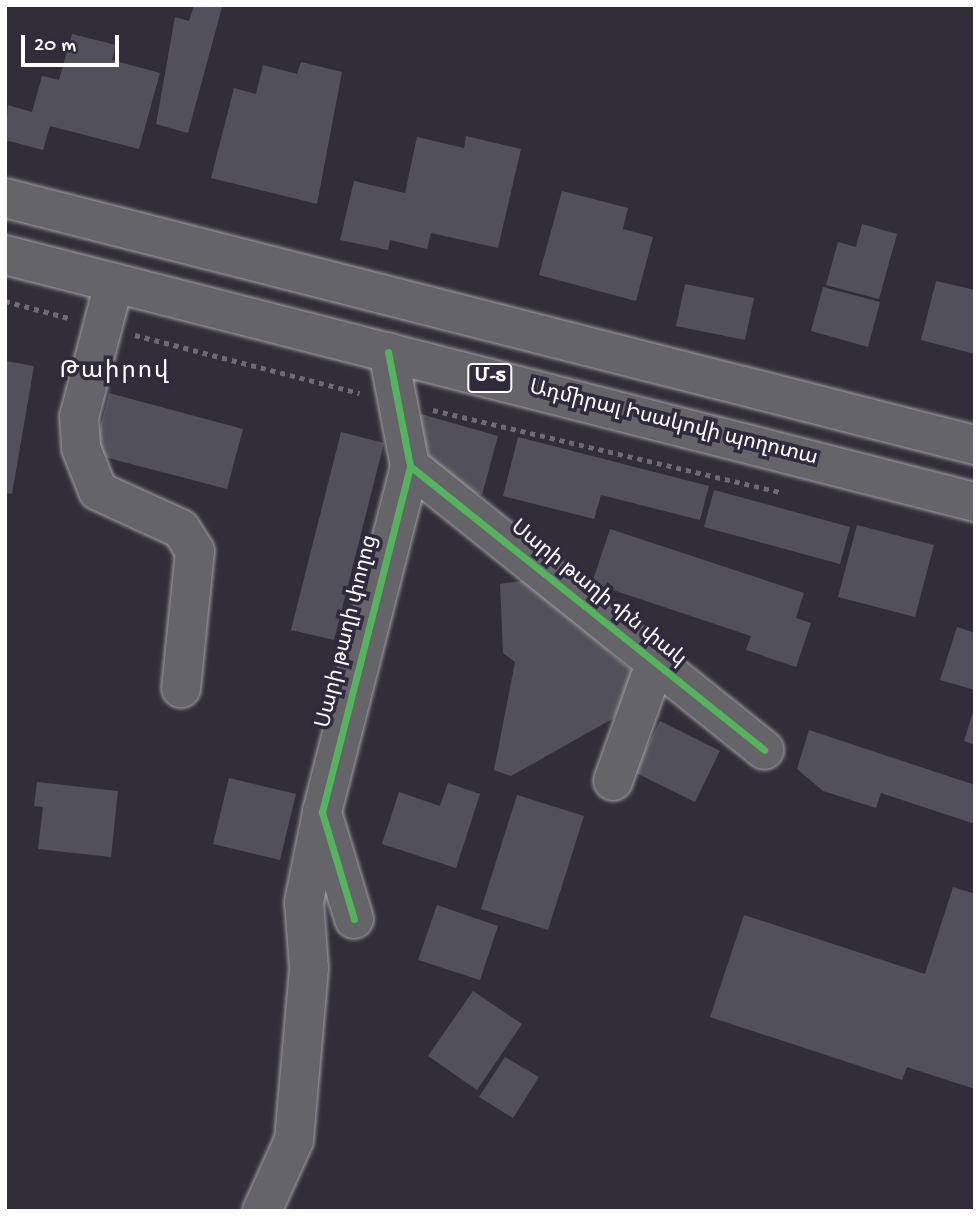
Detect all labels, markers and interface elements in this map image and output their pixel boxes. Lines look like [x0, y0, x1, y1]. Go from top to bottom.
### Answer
scale bar [24, 21, 122, 65]
text: 20 m [34, 34, 76, 59]
district label: Թաիրով [60, 359, 170, 387]
road number: Մ-5 [467, 362, 513, 394]
street label: Ադմիրալ Իսակովի պողոտա [526, 377, 820, 473]
street label: Սարի թաղի 1ին փակ [504, 516, 690, 674]
street label: Սարի թաղի փողոց [313, 533, 385, 731]

